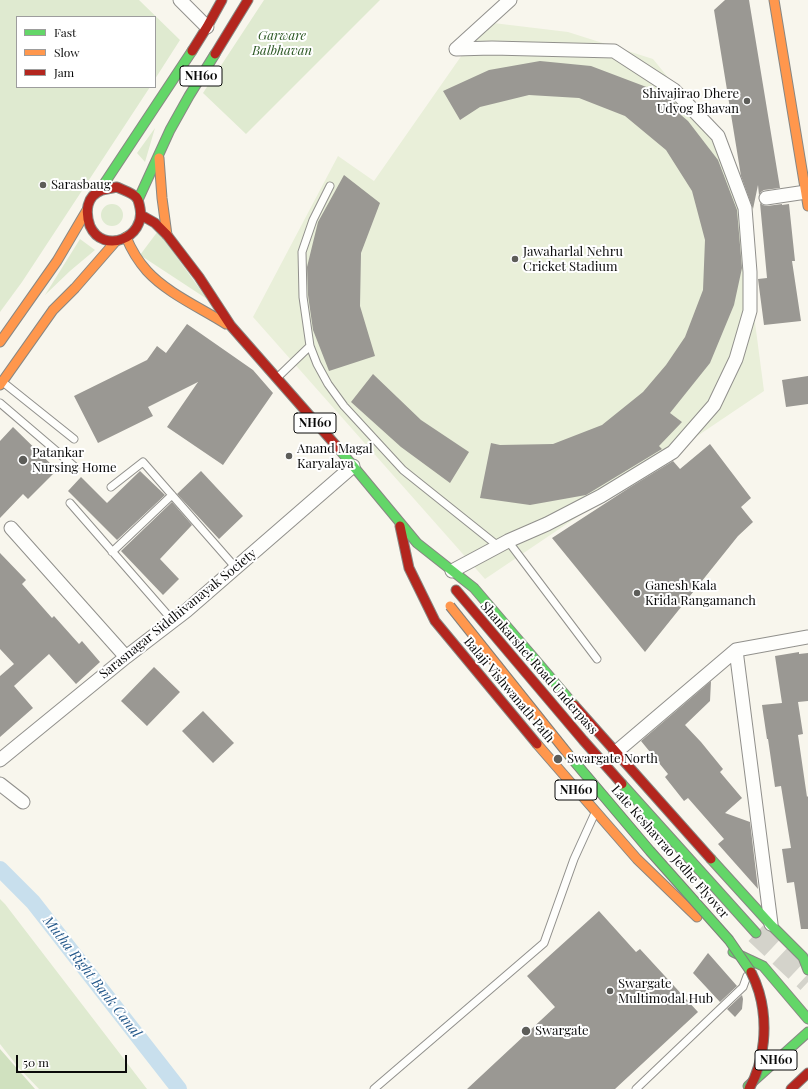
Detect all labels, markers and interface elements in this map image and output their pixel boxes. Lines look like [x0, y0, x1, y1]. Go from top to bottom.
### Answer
legend [16, 16, 156, 88]
text: Fast [54, 24, 76, 40]
park label: Garware Balbhavan [252, 28, 312, 59]
text: Slow [54, 44, 80, 60]
text: Jam [54, 64, 74, 80]
road number: NH60 [180, 66, 222, 86]
place label: Shivajirao Dhere Udyog Bhavan [642, 86, 739, 117]
marker: Shivajirao Dhere Udyog Bhavan [742, 96, 752, 106]
place label: Sarasbaug [51, 177, 111, 193]
marker: Sarasbaug [38, 180, 48, 190]
place label: Jawaharlal Nehru Cricket Stadium [523, 244, 623, 275]
marker: Jawaharlal Nehru Cricket Stadium [510, 254, 520, 264]
road number: NH60 [294, 413, 336, 433]
place label: Anand Magal Karyalaya [297, 441, 373, 472]
place label: Patankar Nursing Home [32, 445, 117, 476]
marker: Anand Magal Karyalaya [284, 451, 294, 461]
marker: Patankar Nursing Home [17, 454, 29, 466]
street label: Sarasnagar Siddhivanayak Society [96, 546, 260, 682]
place label: Ganesh Kala Krida Rangamanch [645, 578, 756, 609]
marker: Ganesh Kala Krida Rangamanch [632, 588, 642, 598]
street label: Shankarshet Road Underpass [477, 598, 601, 738]
street label: Balaji Vishwanath Path [460, 634, 558, 746]
place label: Swargate North [567, 751, 658, 767]
marker: Swargate North [552, 753, 564, 765]
road number: NH60 [555, 780, 597, 800]
street label: Late Keshavrao Jedhe Flyover [608, 782, 732, 922]
water label: Mutha Right Bank Canal [39, 913, 145, 1041]
place label: Swargate Multimodal Hub [618, 976, 713, 1007]
marker: Swargate Multimodal Hub [605, 986, 615, 996]
place label: Swargate [535, 1023, 589, 1039]
marker: Swargate [520, 1025, 532, 1037]
scale bar [18, 1047, 129, 1073]
road number: NH60 [755, 1050, 797, 1070]
text: 50 m [23, 1054, 49, 1070]

